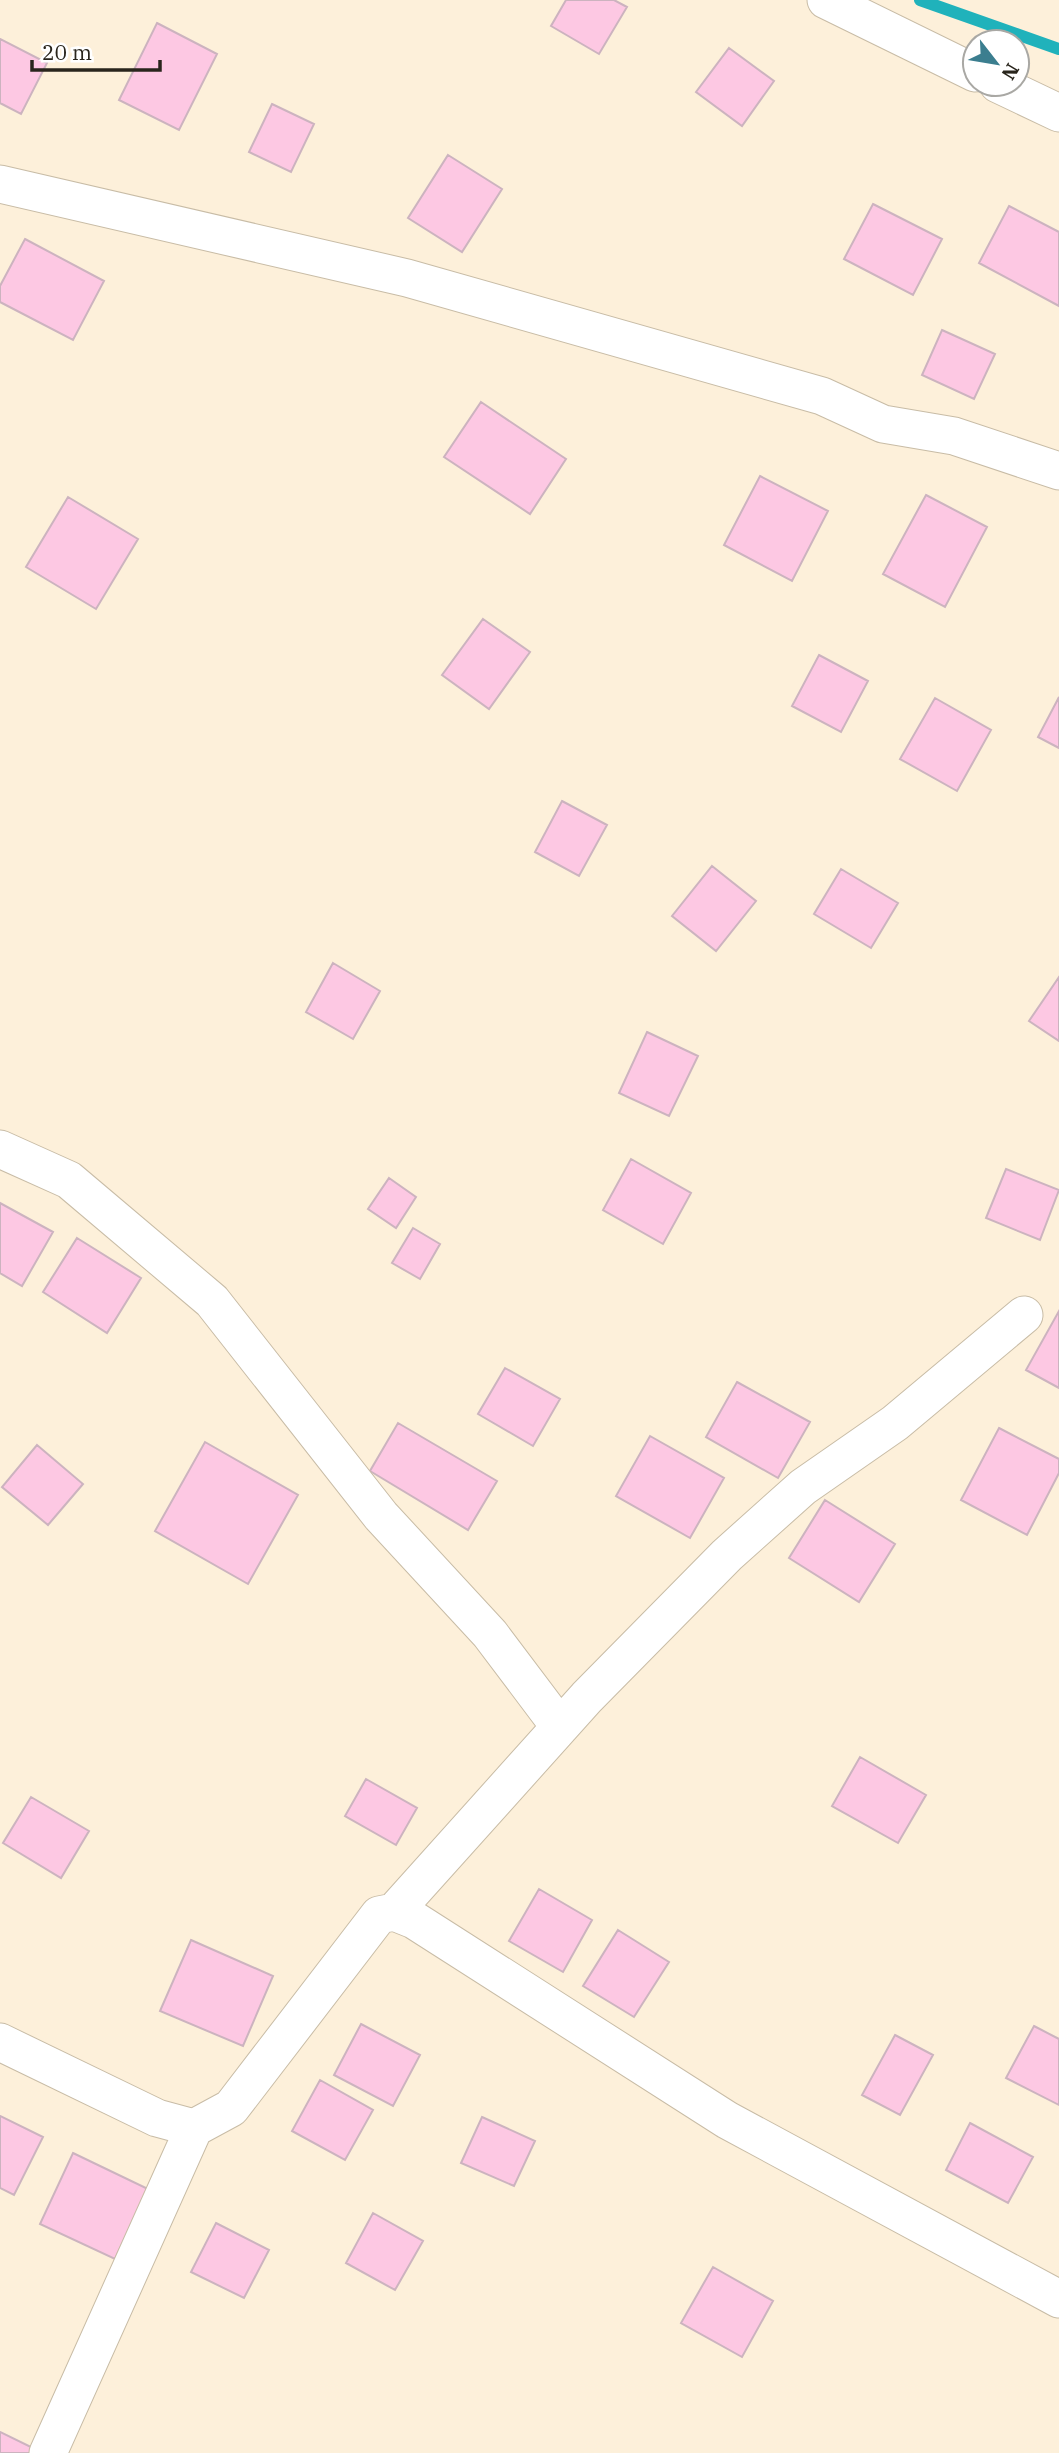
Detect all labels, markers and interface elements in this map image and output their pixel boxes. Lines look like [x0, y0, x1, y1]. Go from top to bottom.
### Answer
scale bar [32, 28, 159, 72]
north arrow [961, 28, 1031, 98]
text: 20 m [42, 38, 92, 66]
text: N [996, 59, 1025, 84]

